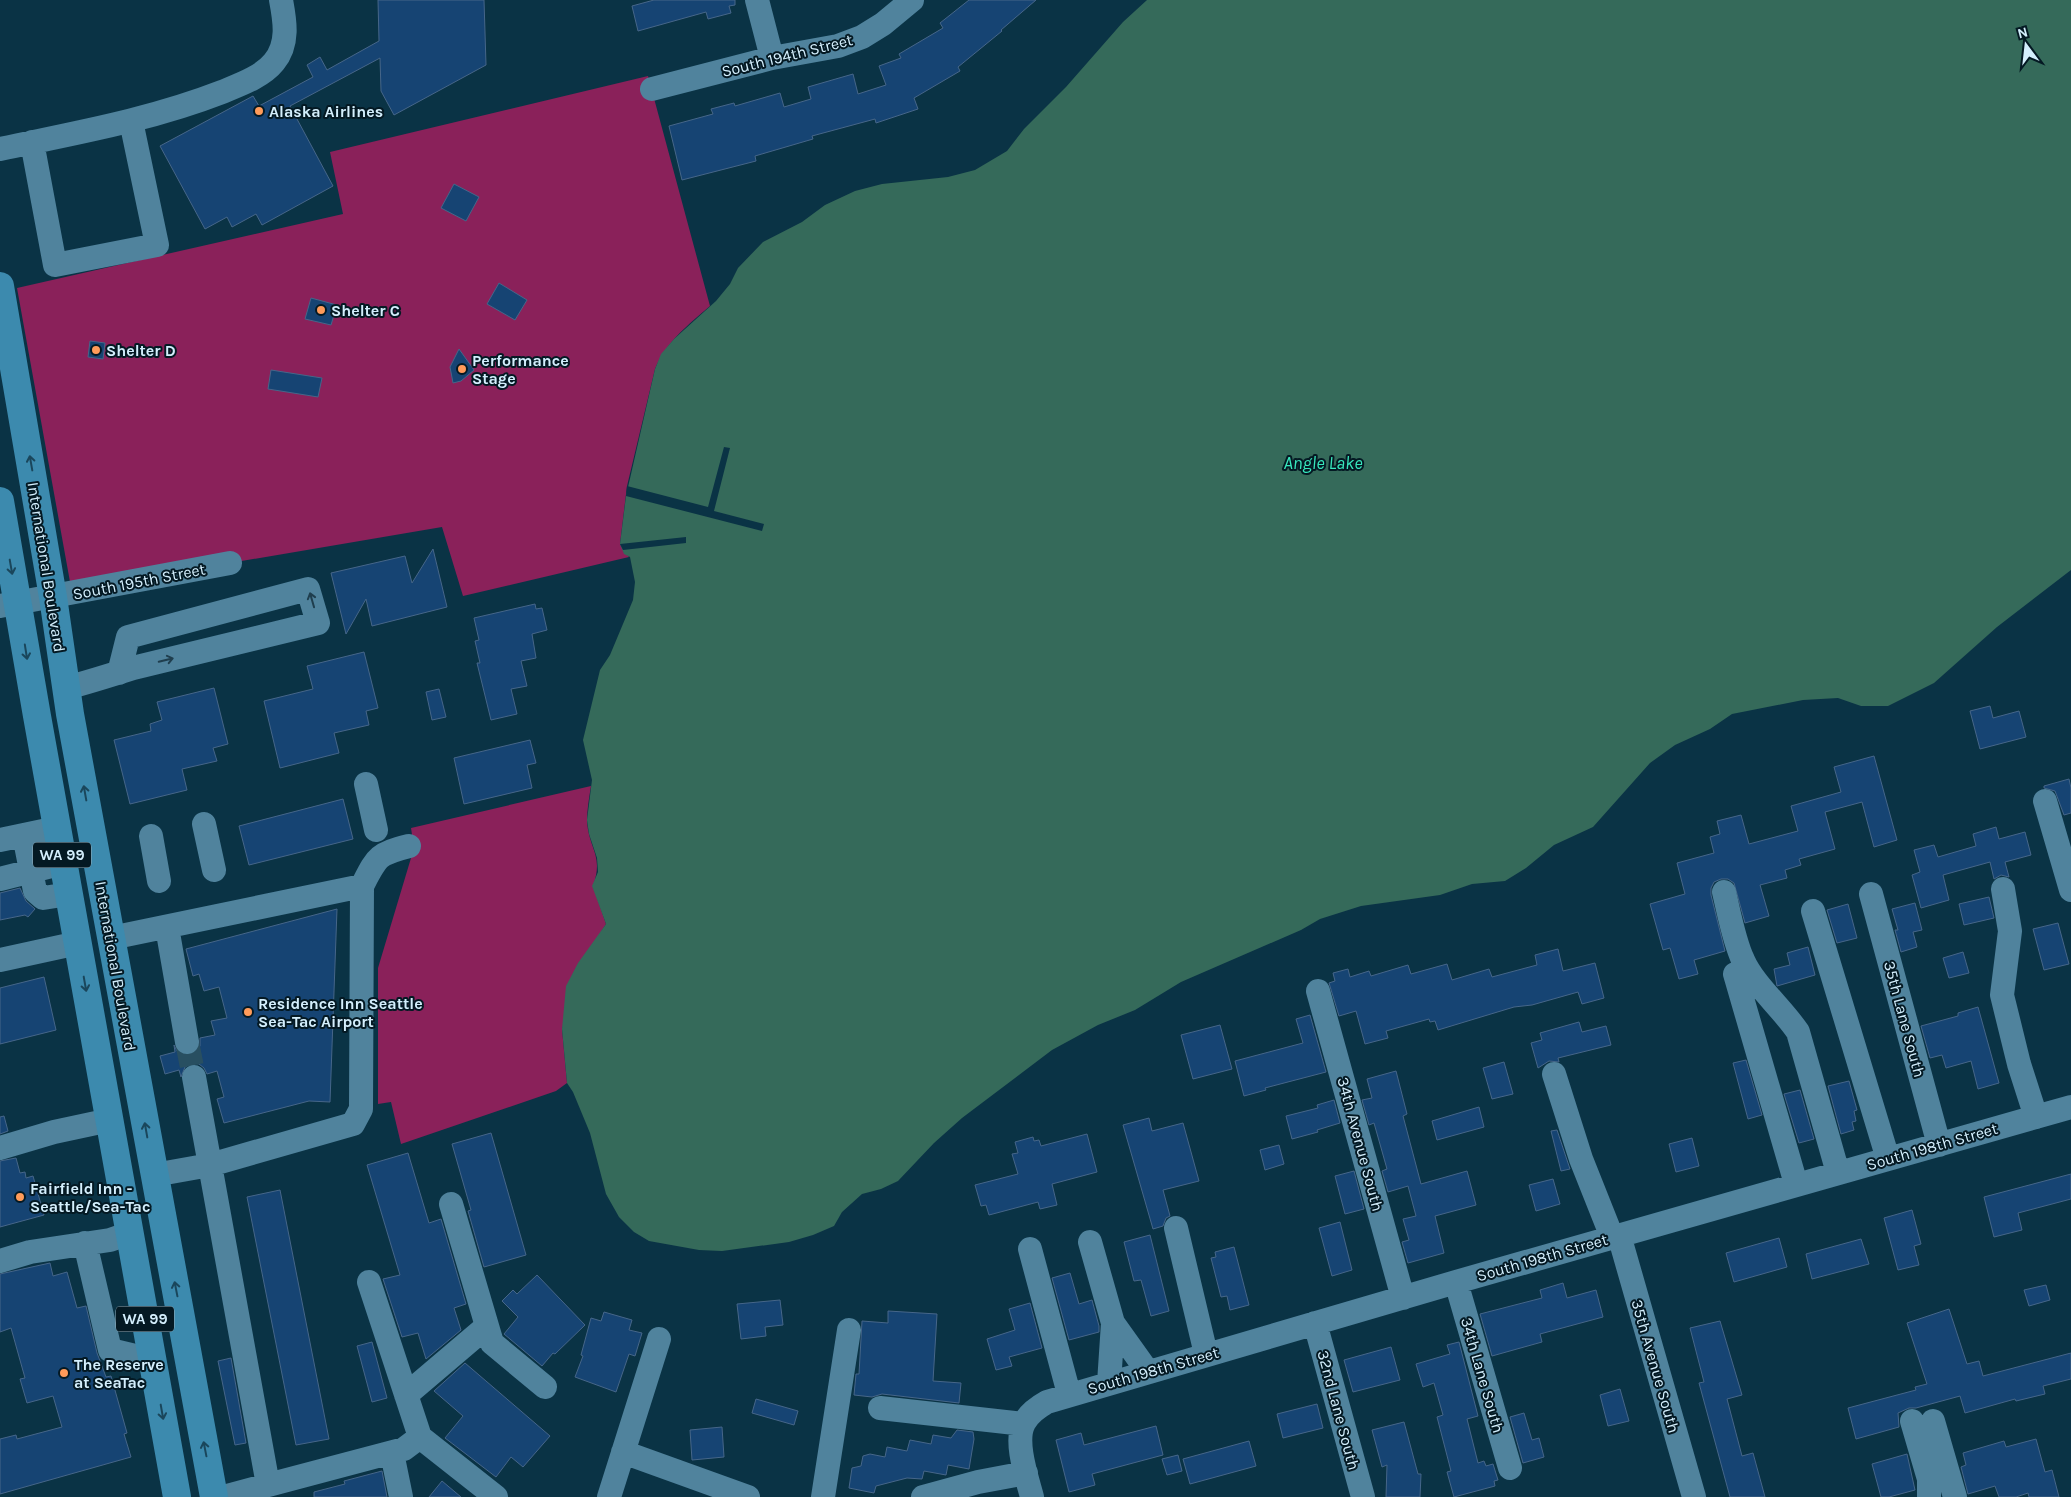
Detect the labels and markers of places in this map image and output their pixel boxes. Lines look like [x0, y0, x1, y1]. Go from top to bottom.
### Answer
place label: Alaska Airlines [269, 102, 383, 121]
marker: Alaska Airlines [253, 105, 265, 117]
place label: Shelter C [331, 301, 400, 320]
marker: Shelter C [315, 304, 327, 316]
place label: Shelter D [106, 341, 176, 360]
marker: Shelter D [90, 344, 102, 356]
place label: Performance Stage [472, 351, 569, 388]
marker: Performance Stage [456, 363, 468, 375]
place label: Residence Inn Seattle Sea-Tac Airport [258, 994, 423, 1031]
marker: Residence Inn Seattle Sea-Tac Airport [242, 1006, 254, 1018]
place label: Fairfield Inn - Seattle/Sea-Tac [30, 1179, 150, 1216]
marker: Fairfield Inn - Seattle/Sea-Tac [14, 1191, 26, 1203]
place label: The Reserve at SeaTac [74, 1355, 164, 1392]
marker: The Reserve at SeaTac [58, 1367, 70, 1379]

